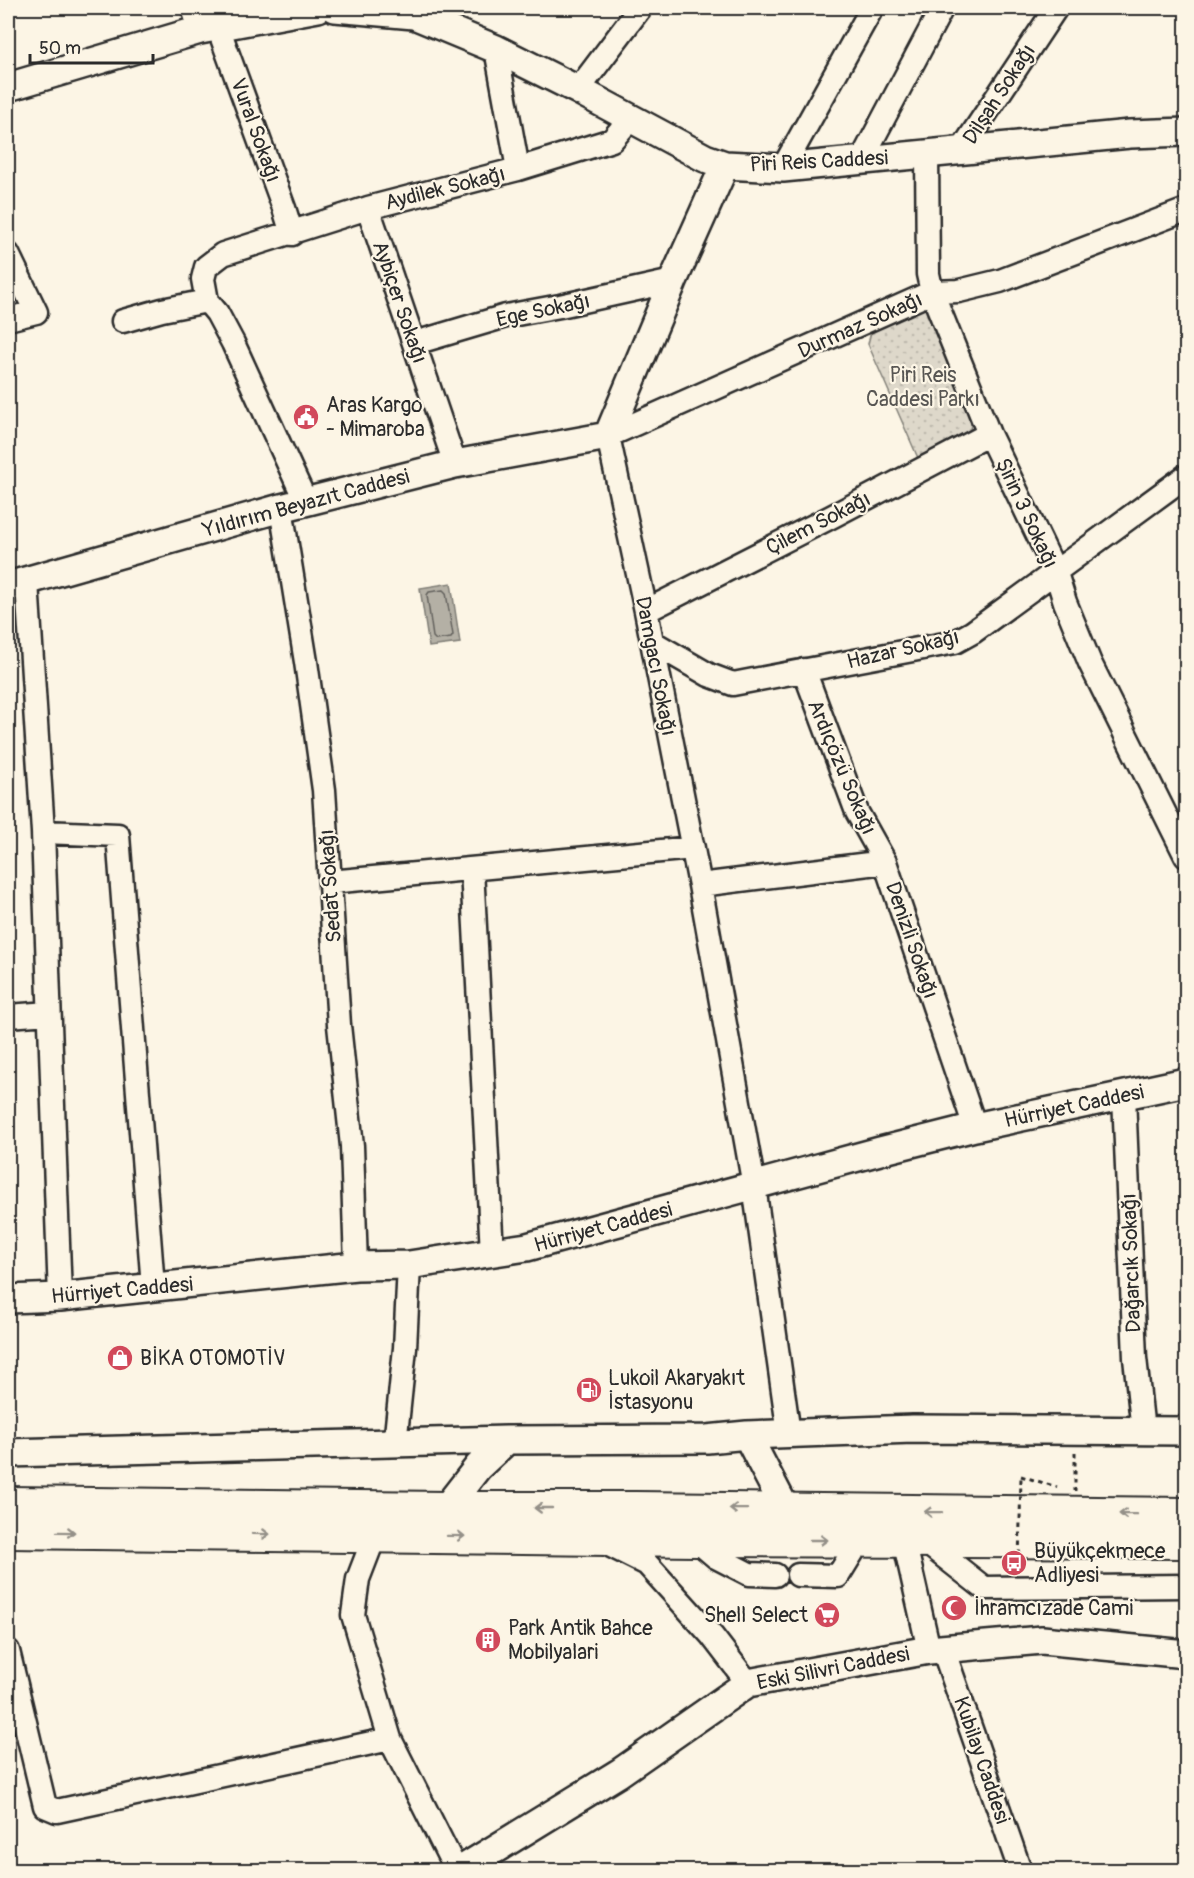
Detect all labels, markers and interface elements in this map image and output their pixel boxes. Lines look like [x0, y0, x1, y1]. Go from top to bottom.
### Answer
scale bar [30, 27, 153, 65]
text: 50 m [39, 37, 81, 60]
street label: Dilşah Sokağı [957, 39, 1042, 149]
street label: Vural Sokağı [224, 75, 287, 186]
street label: Piri Reis Caddesi [749, 144, 889, 179]
street label: Aydilek Sokağı [382, 160, 508, 216]
street label: Aybiçer Sokağı [366, 237, 433, 367]
street label: Durmaz Sokağı [794, 286, 927, 365]
street label: Ege Sokağı [494, 287, 592, 334]
park label: Piri Reis Caddesi Parkı [866, 362, 980, 413]
place label: Aras Kargo - Mimaroba [326, 392, 425, 443]
public building icon: Aras Kargo - Mimaroba [291, 402, 321, 432]
street label: Şirin 3 Sokağı [989, 454, 1064, 573]
street label: Yıldırım Beyazıt Caddesi [199, 463, 413, 544]
street label: Çilem Sokağı [761, 486, 875, 561]
street label: Damgacı Sokağı [629, 594, 682, 738]
street label: Hazar Sokağı [844, 623, 962, 676]
street label: Ardıçözü Sokağı [801, 696, 882, 839]
street label: Sedat Sokağı [313, 828, 348, 944]
street label: Denizli Sokağı [879, 878, 944, 1002]
street label: Hürriyet Caddesi [1002, 1078, 1147, 1134]
street label: Dağarcık Sokağı [1116, 1193, 1147, 1333]
street label: Hürriyet Caddesi [531, 1196, 675, 1259]
street label: Hürriyet Caddesi [50, 1271, 194, 1310]
shop icon: BİKA OTOMOTİV [105, 1343, 135, 1373]
place label: BİKA OTOMOTİV [140, 1345, 286, 1372]
place label: Lukoil Akaryakıt İstasyonu [608, 1365, 746, 1416]
fuel station icon: Lukoil Akaryakıt İstasyonu [574, 1375, 604, 1405]
one-way arrow [534, 1502, 554, 1514]
one-way arrow [729, 1503, 749, 1515]
one-way arrow [924, 1506, 944, 1517]
one-way arrow [1119, 1508, 1139, 1520]
one-way arrow [55, 1526, 75, 1538]
one-way arrow [250, 1528, 270, 1540]
one-way arrow [445, 1530, 465, 1542]
one-way arrow [808, 1534, 828, 1546]
place label: Büyükçekmece Adliyesi [1034, 1538, 1166, 1589]
bus stop icon: Büyükçekmece Adliyesi [999, 1548, 1029, 1578]
mosque icon: İhramcızade Cami [939, 1593, 969, 1623]
place label: İhramcızade Cami [974, 1595, 1133, 1622]
supermarket icon: Shell Select [812, 1600, 842, 1630]
place label: Shell Select [704, 1602, 809, 1629]
place label: Park Antik Bahce Mobilyalari [508, 1615, 653, 1666]
building icon: Park Antik Bahce Mobilyalari [473, 1625, 503, 1655]
street label: Eski Silivri Caddesi [754, 1640, 912, 1697]
street label: Kubilay Caddesi [947, 1693, 1016, 1827]

